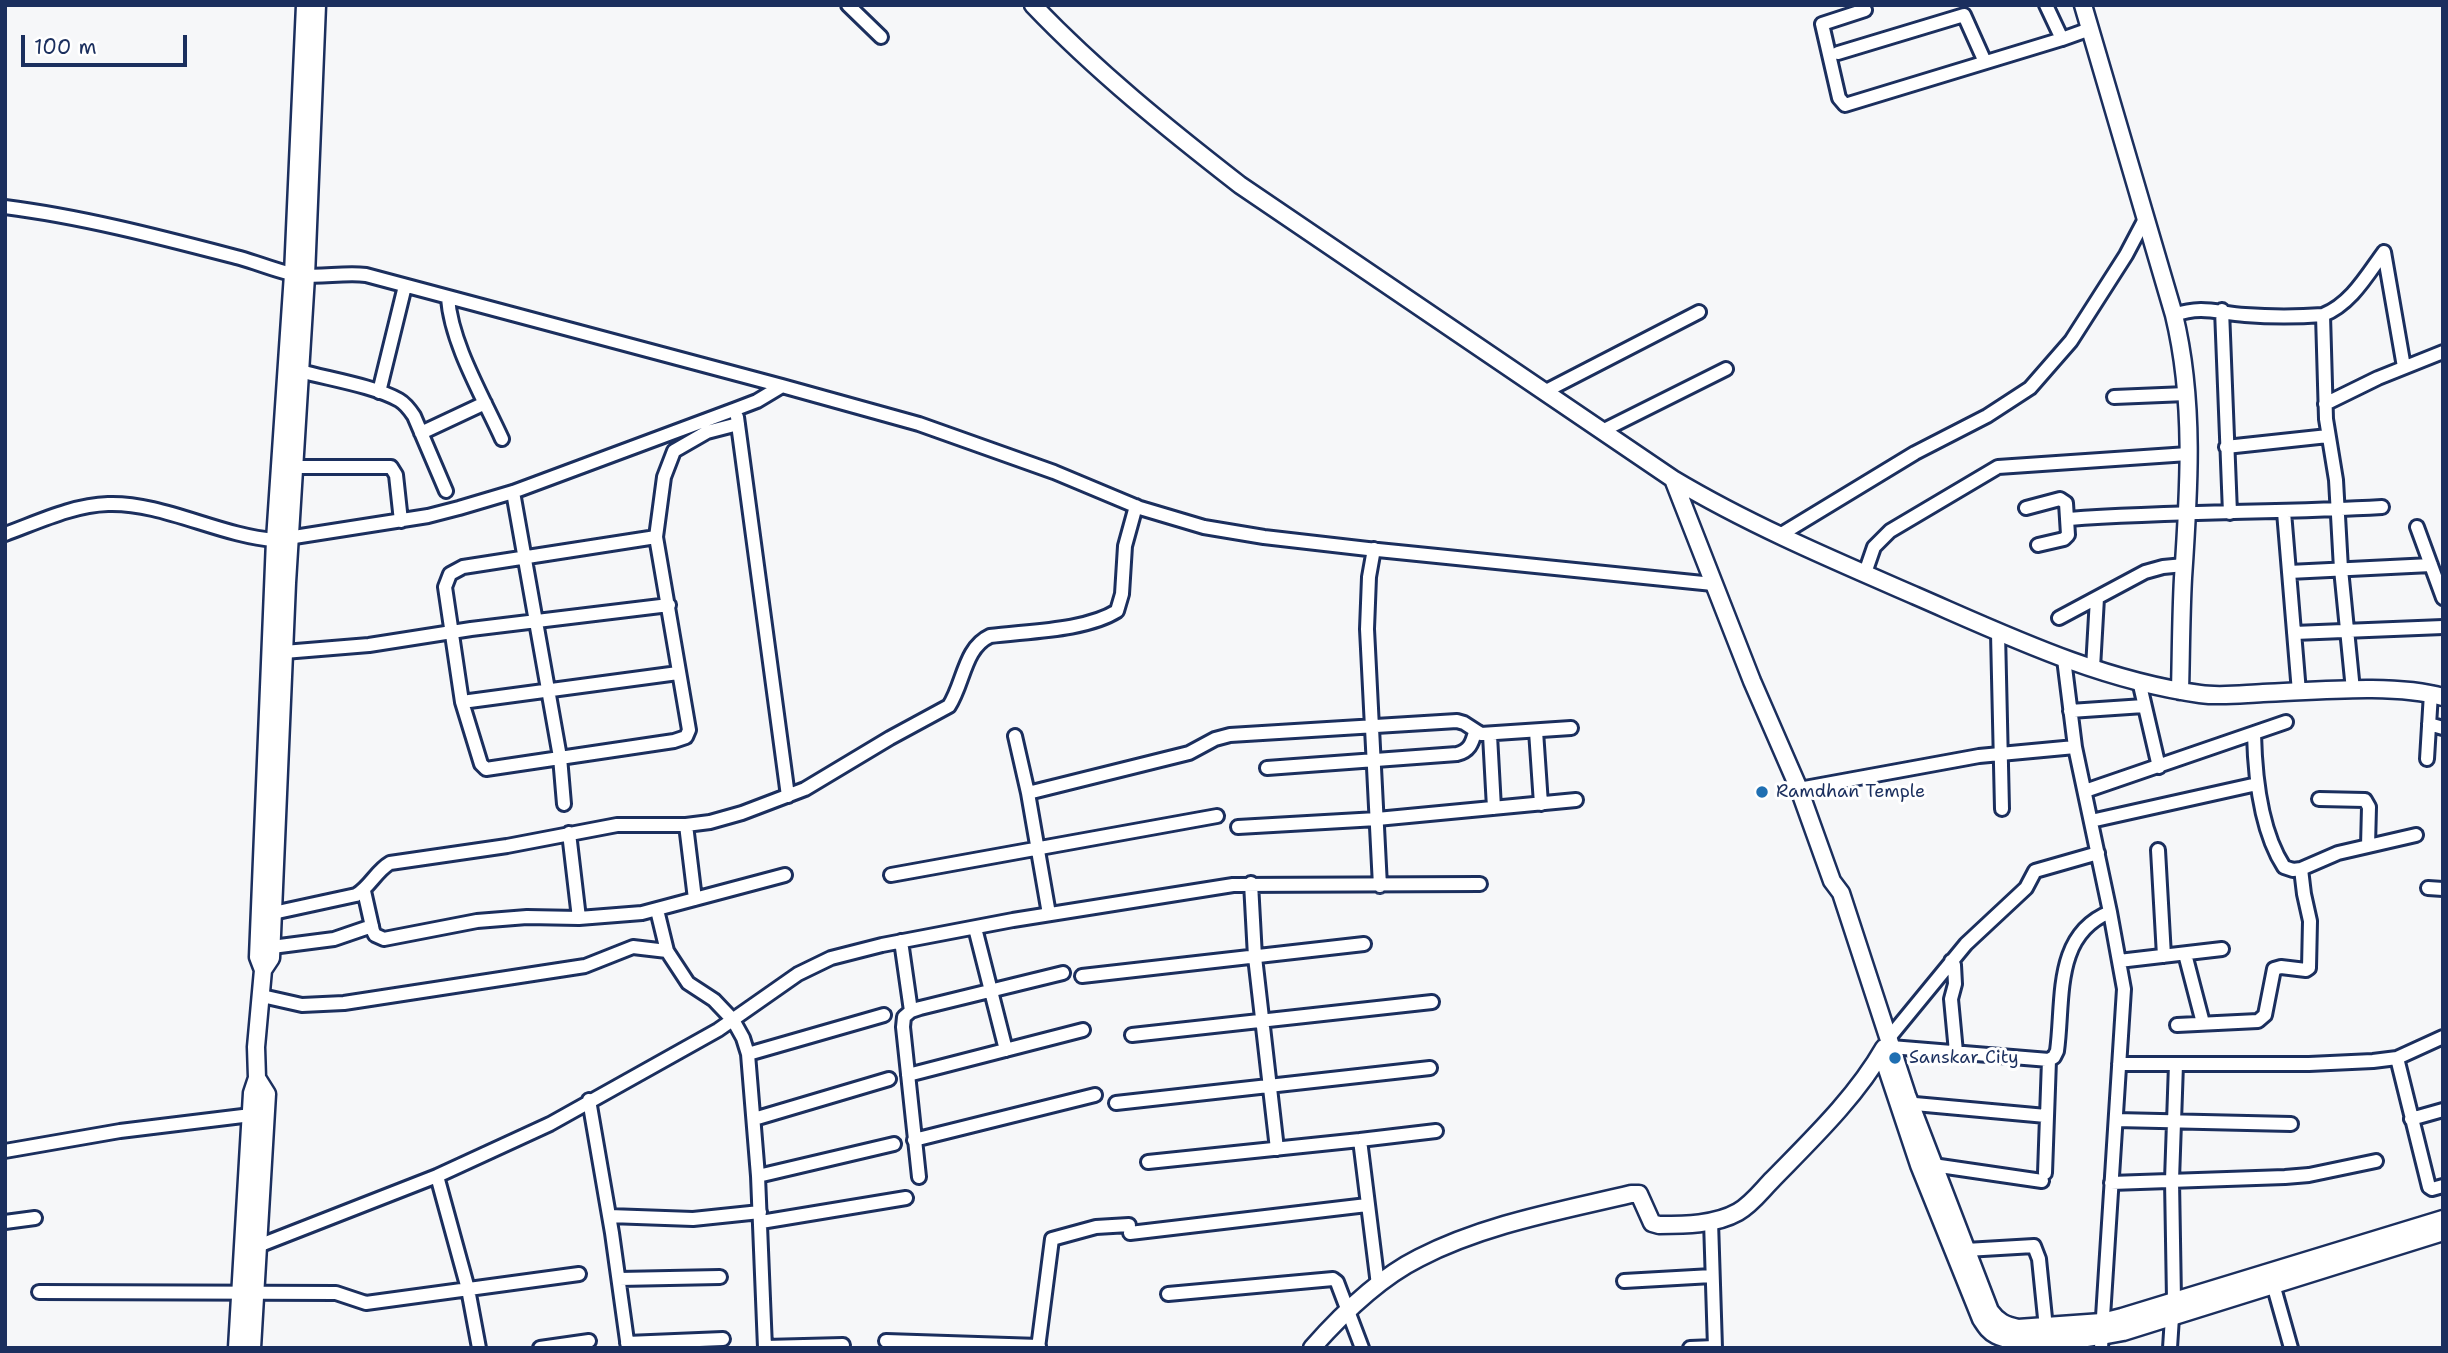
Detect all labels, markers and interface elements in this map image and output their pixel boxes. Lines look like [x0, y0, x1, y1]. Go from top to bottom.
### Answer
scale bar [24, 21, 191, 65]
text: 100 m [34, 33, 97, 61]
place label: Ramdhan Temple [1776, 781, 1925, 803]
marker: Ramdhan Temple [1754, 784, 1770, 800]
place label: Sanskar City [1909, 1047, 2019, 1069]
marker: Sanskar City [1887, 1050, 1903, 1066]

